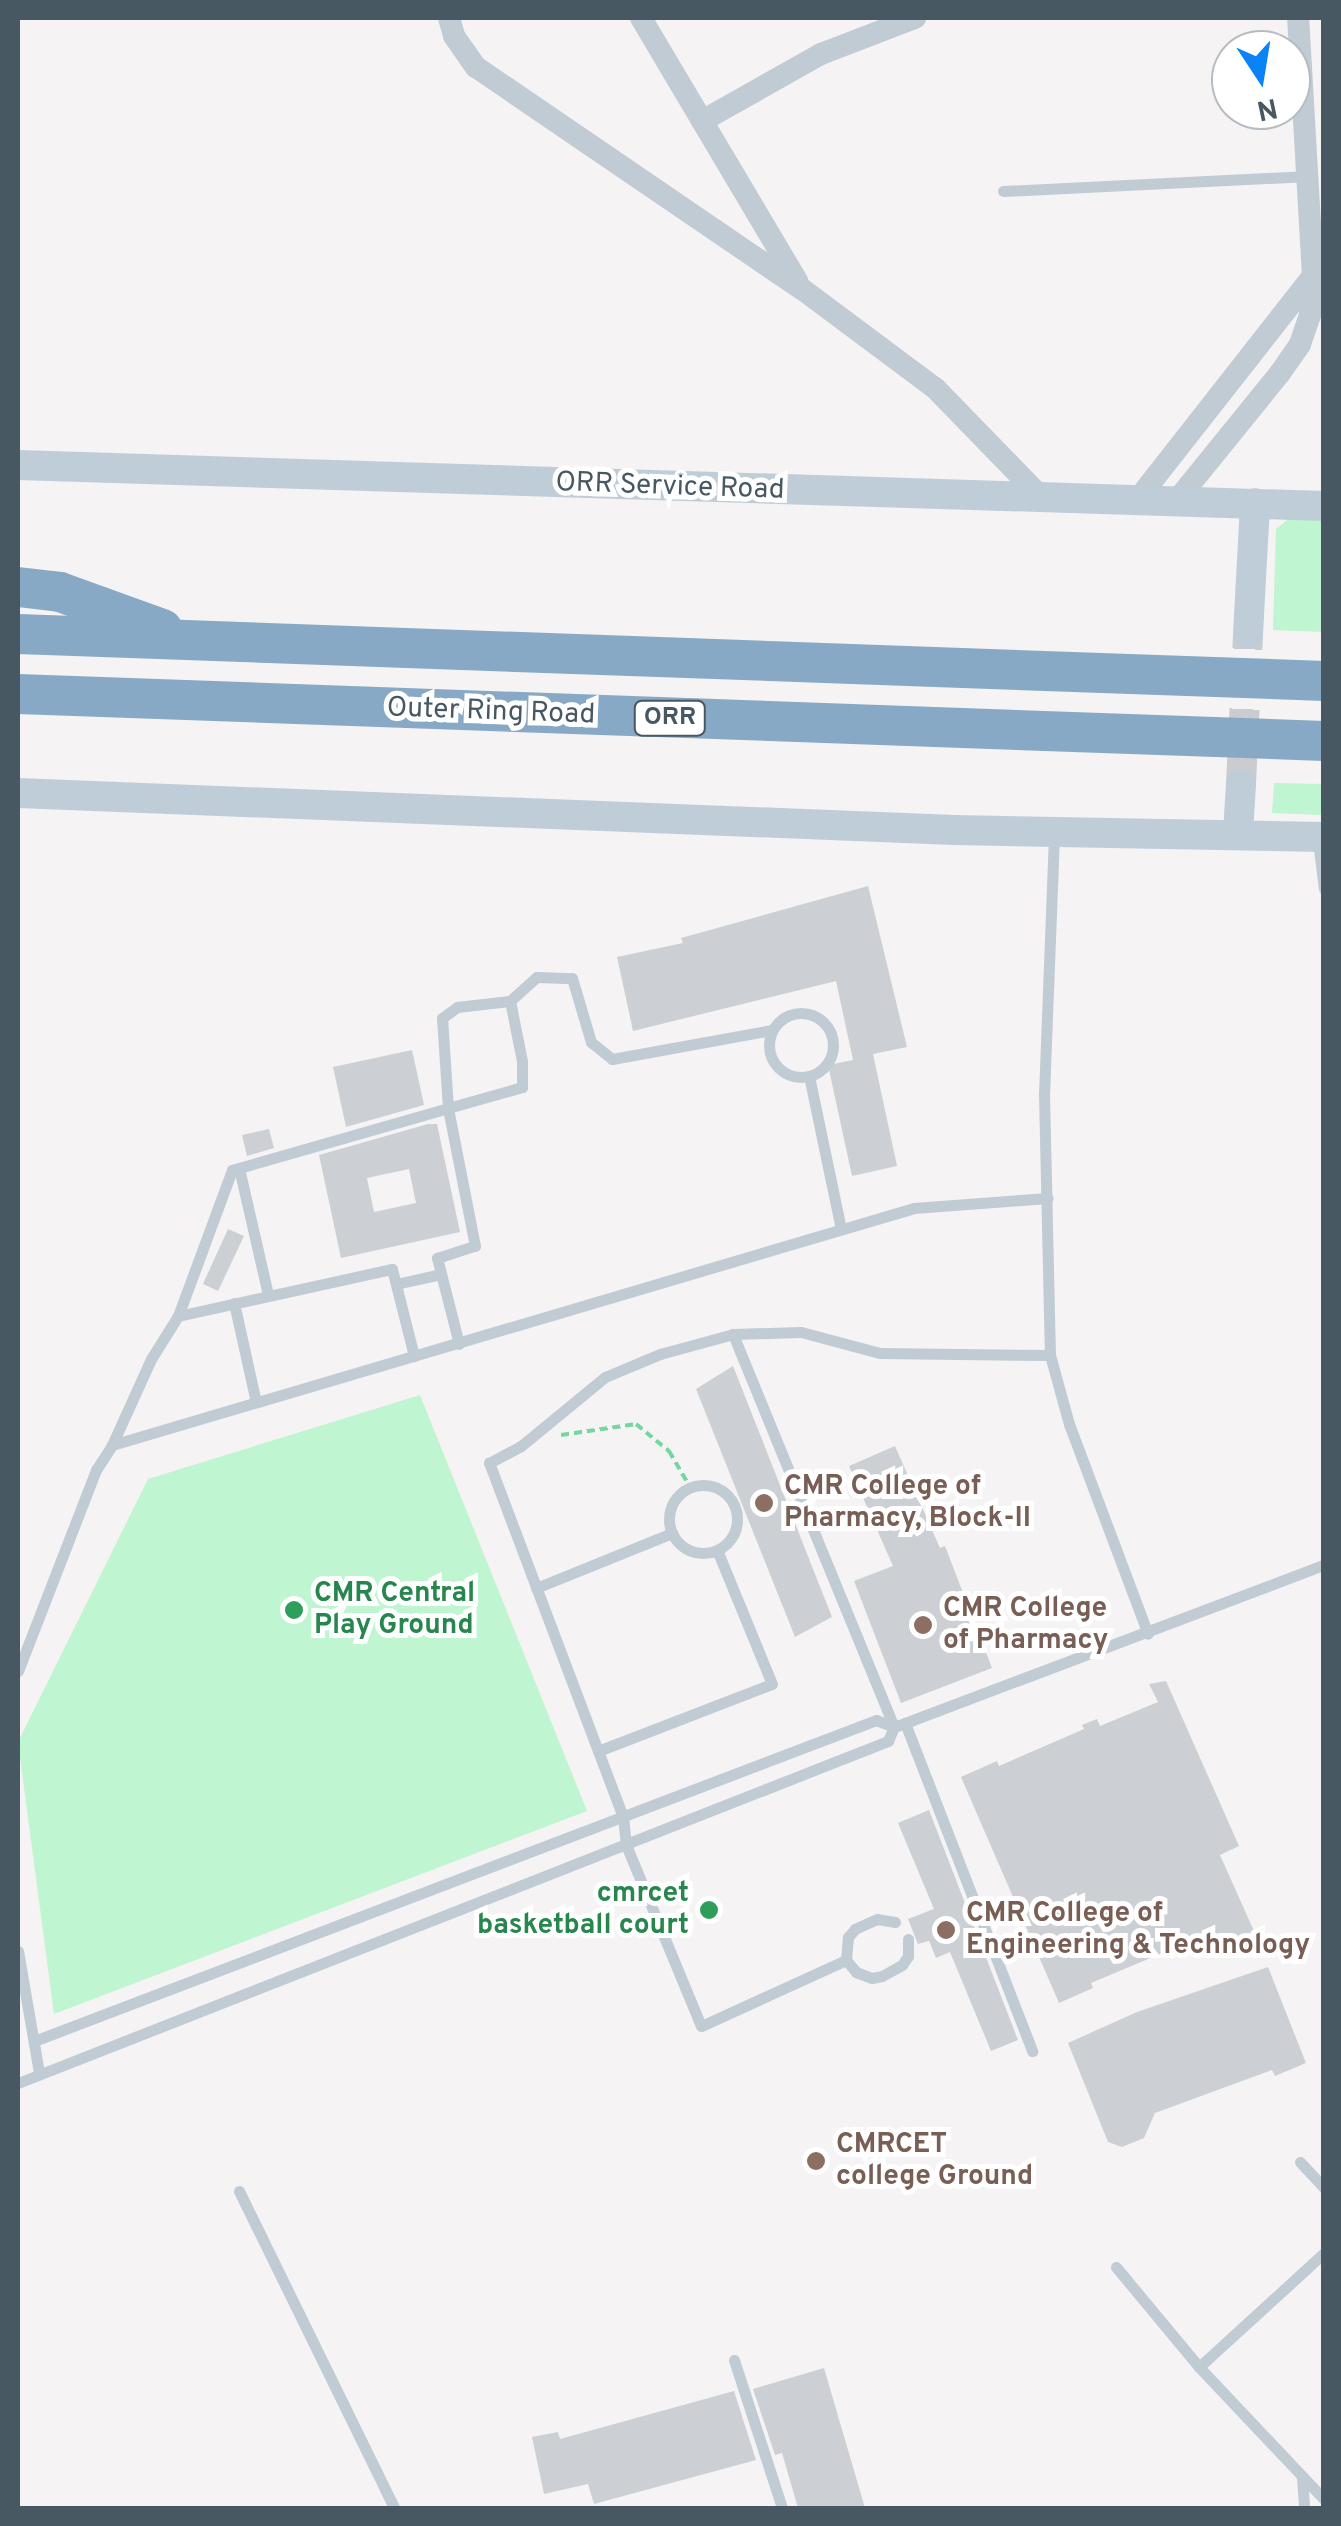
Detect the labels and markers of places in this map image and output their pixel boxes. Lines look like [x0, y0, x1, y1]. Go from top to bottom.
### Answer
place label: CMR College of Pharmacy, Block-II [784, 1470, 1031, 1536]
marker: CMR College of Pharmacy, Block-II [753, 1492, 775, 1514]
place label: CMR Central Play Ground [314, 1577, 475, 1643]
place label: CMR College of Pharmacy [943, 1592, 1108, 1658]
marker: CMR Central Play Ground [283, 1599, 305, 1621]
marker: CMR College of Pharmacy [912, 1614, 934, 1636]
place label: cmrcet basketball court [477, 1877, 689, 1943]
place label: CMR College of Engineering & Technology [966, 1897, 1310, 1963]
marker: cmrcet basketball court [698, 1899, 720, 1921]
marker: CMR College of Engineering & Technology [935, 1919, 957, 1941]
place label: CMRCET college Ground [836, 2128, 1033, 2194]
marker: CMRCET college Ground [805, 2150, 827, 2172]

